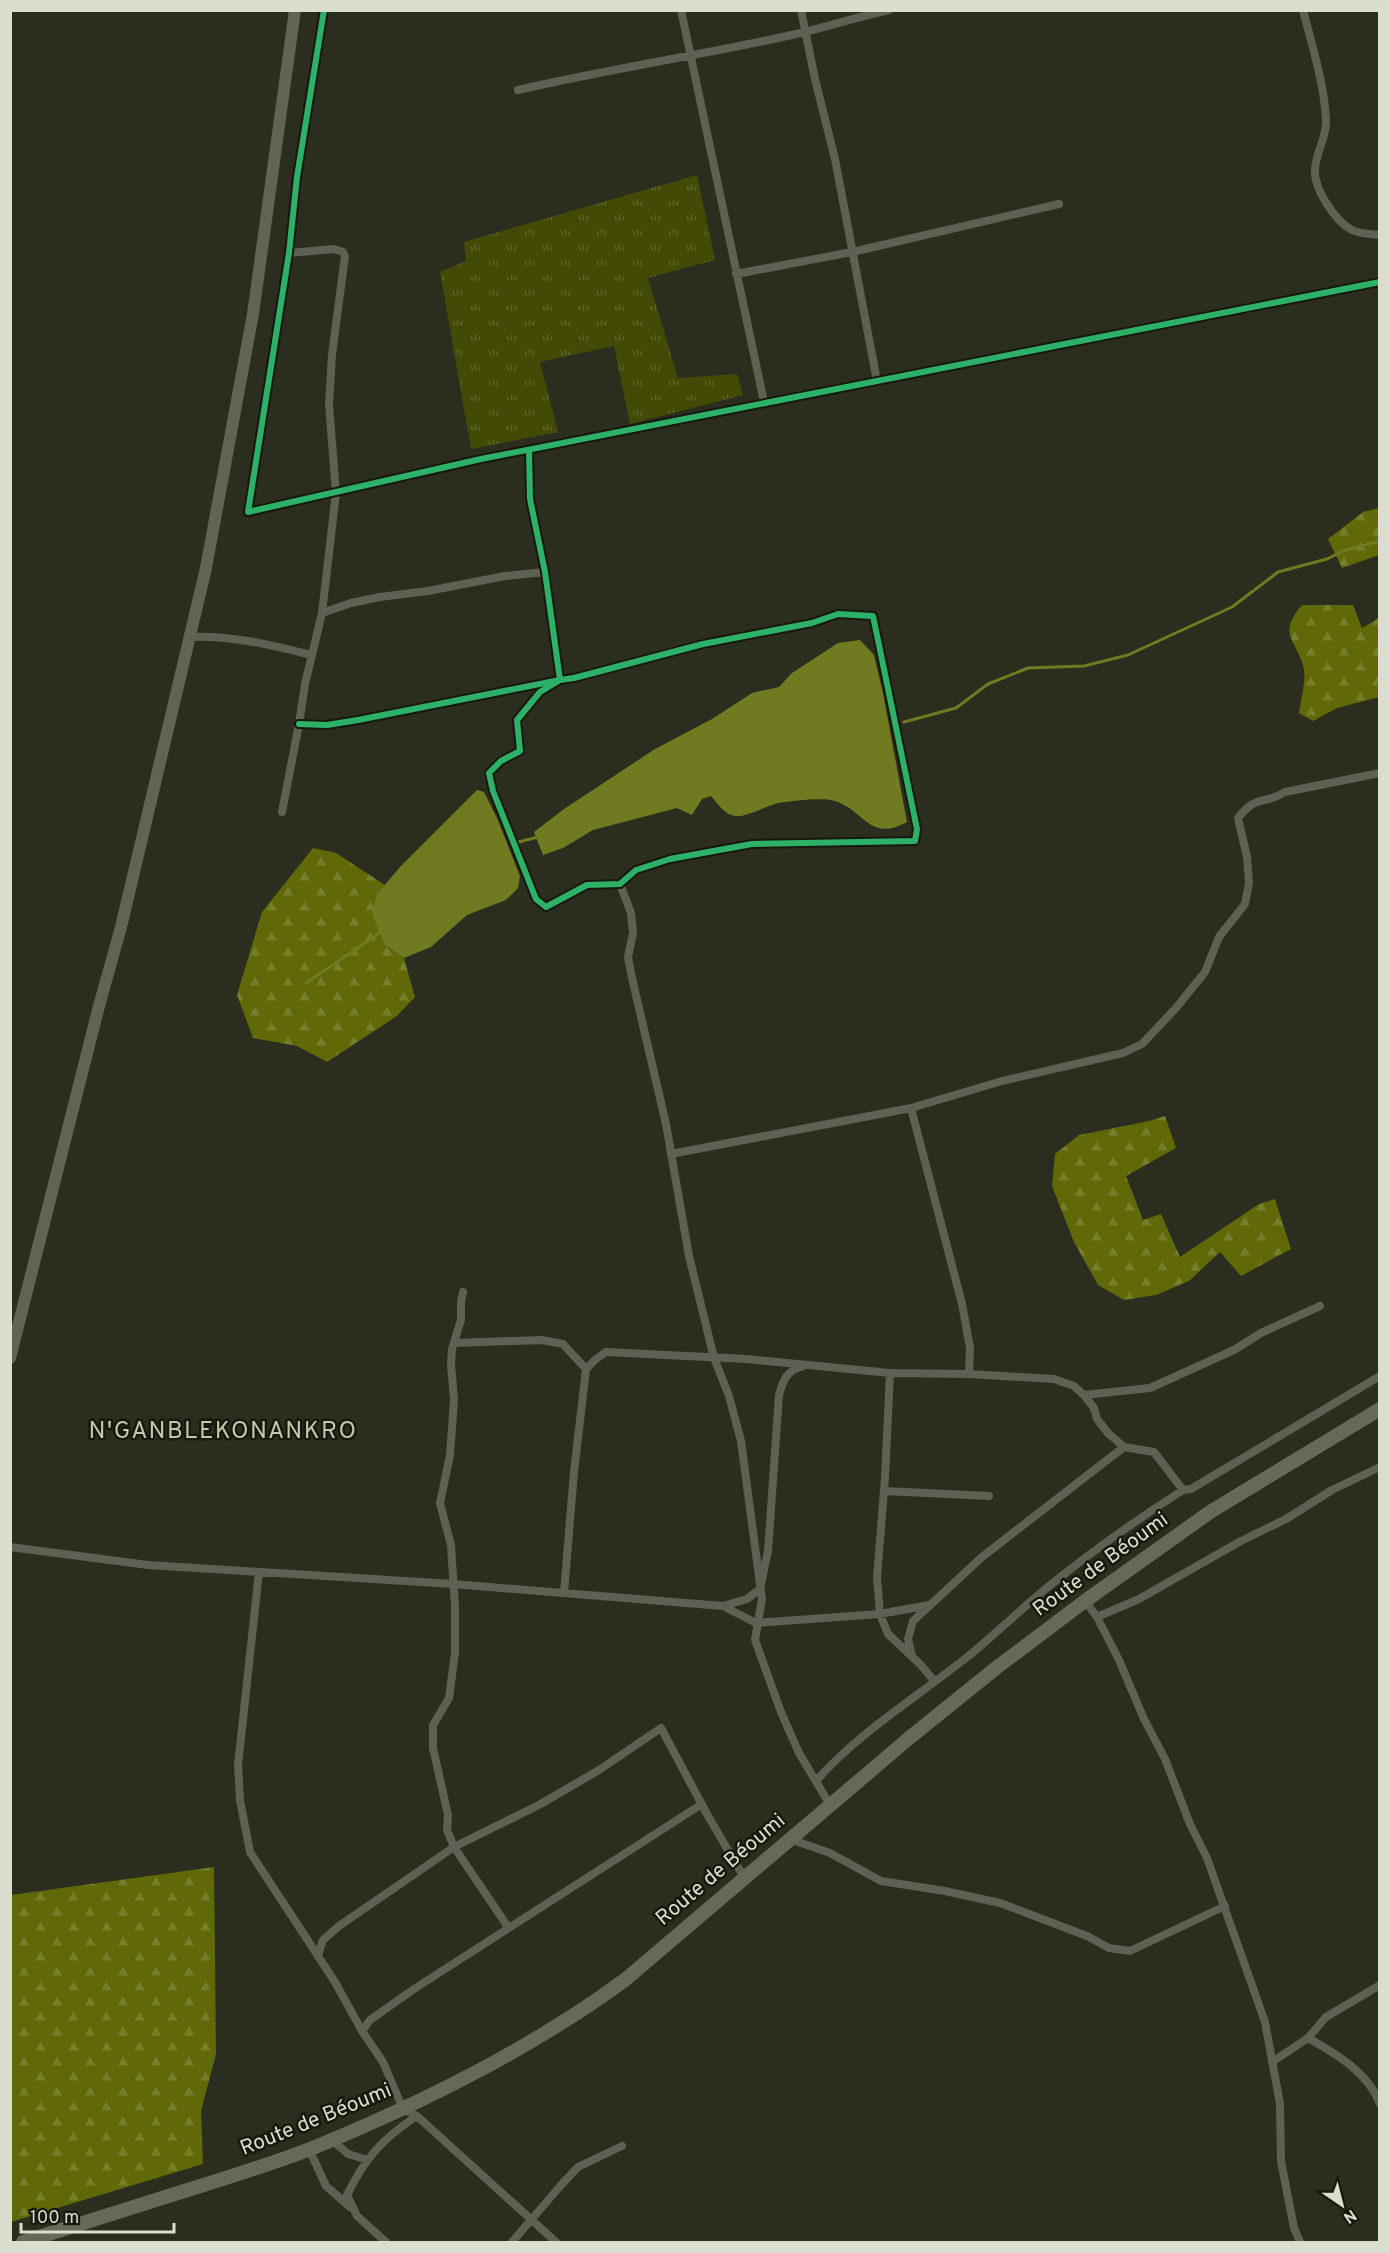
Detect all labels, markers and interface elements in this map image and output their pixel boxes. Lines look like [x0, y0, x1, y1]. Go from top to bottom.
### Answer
district label: N'GANBLEKONANKRO [89, 1417, 357, 1447]
street label: Route de Béoumi [1028, 1507, 1174, 1623]
street label: Route de Béoumi [651, 1808, 791, 1932]
street label: Route de Béoumi [236, 2077, 396, 2163]
north arrow [1312, 2175, 1372, 2235]
scale bar [21, 2196, 174, 2234]
text: N [1339, 2204, 1360, 2227]
text: 100 m [30, 2207, 79, 2230]

